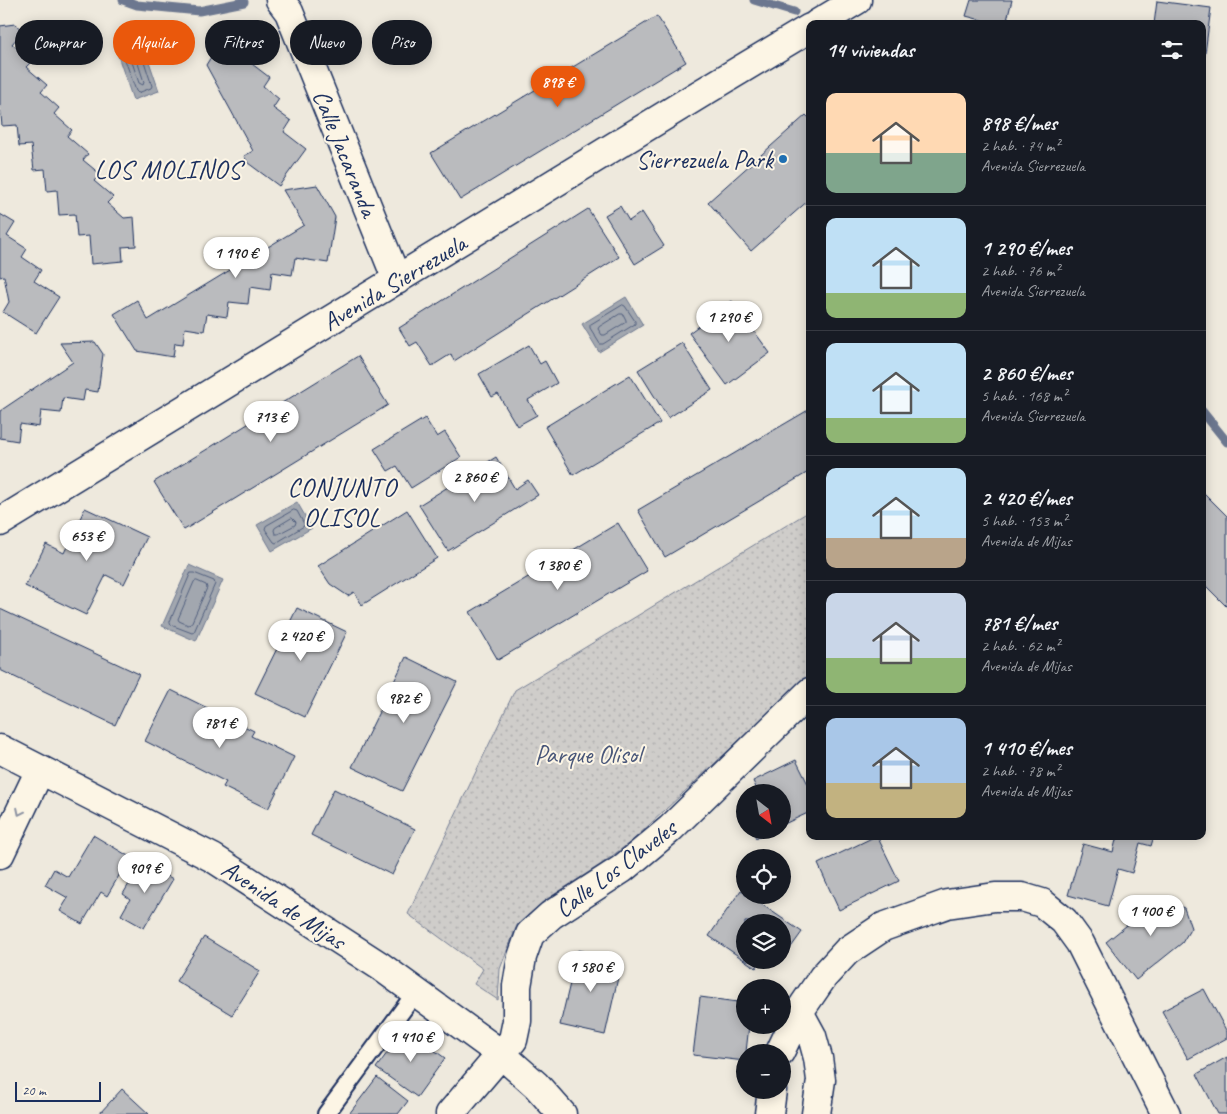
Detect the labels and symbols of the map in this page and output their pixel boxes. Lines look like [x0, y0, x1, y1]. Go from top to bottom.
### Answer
pin: 898 € [523, 66, 593, 108]
street label: Calle Jacaranda [305, 85, 386, 224]
place label: Sierrezuela Park [636, 144, 775, 176]
district label: LOS MOLINOS [94, 153, 246, 186]
marker: Sierrezuela Park [777, 153, 789, 165]
street label: Avenida Sierrezuela [317, 226, 475, 338]
pin: 1 190 € [190, 236, 282, 279]
pin: 1 290 € [683, 300, 775, 343]
pin: 713 € [236, 400, 306, 443]
pin: 2 860 € [429, 460, 521, 503]
district label: CONJUNTO OLISOL [287, 471, 399, 534]
pin: 653 € [52, 520, 122, 562]
pin: 1 380 € [512, 548, 604, 591]
pin: 2 420 € [255, 620, 347, 662]
pin: 982 € [369, 682, 439, 724]
pin: 781 € [185, 706, 255, 749]
park label: Parque Olisol [535, 739, 646, 771]
north arrow [736, 784, 791, 839]
one-way arrow [16, 807, 26, 816]
street label: Calle Los Claveles [549, 811, 685, 925]
pin: 909 € [110, 852, 180, 894]
street label: Avenida de Mijas [215, 853, 354, 958]
pin: 1 400 € [1105, 894, 1197, 937]
pin: 1 580 € [545, 950, 637, 993]
pin: 1 410 € [365, 1020, 457, 1063]
scale bar [15, 1079, 101, 1102]

